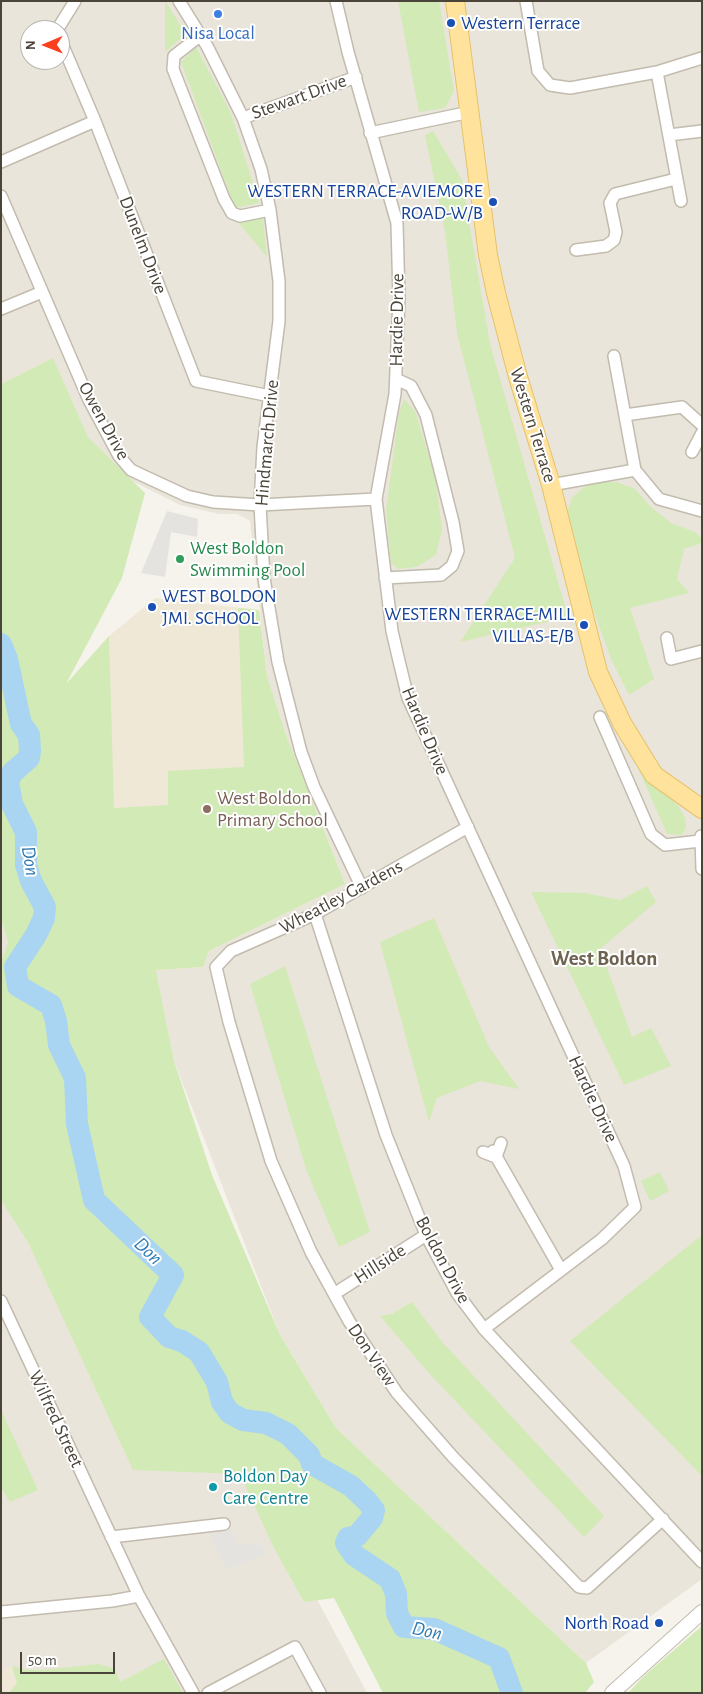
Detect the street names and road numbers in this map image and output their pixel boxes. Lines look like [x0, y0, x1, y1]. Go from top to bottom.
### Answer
street label: Stewart Drive [248, 69, 350, 125]
street label: Dunelm Drive [114, 193, 172, 297]
street label: Hardie Drive [385, 273, 409, 367]
street label: Western Terrace [505, 365, 561, 485]
street label: Owen Drive [73, 378, 135, 464]
street label: Hindmarch Drive [250, 379, 284, 507]
street label: Hardie Drive [396, 684, 454, 778]
street label: Wheatley Gardens [275, 855, 407, 939]
street label: Hardie Drive [563, 1052, 623, 1146]
street label: Boldon Drive [411, 1212, 475, 1308]
street label: Hillside [350, 1239, 410, 1289]
street label: Don View [343, 1319, 401, 1391]
street label: Wilfred Street [24, 1367, 88, 1471]

